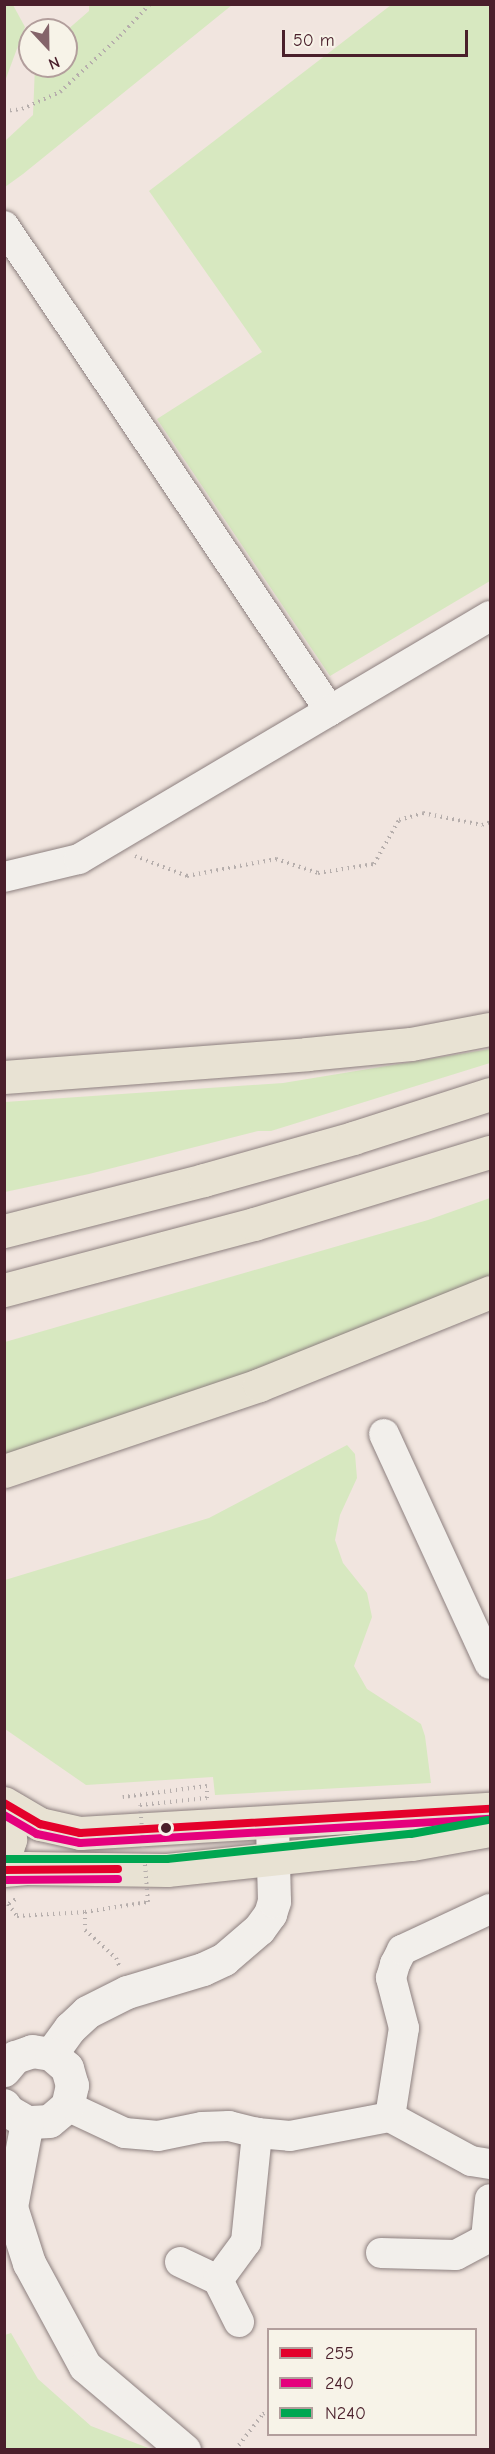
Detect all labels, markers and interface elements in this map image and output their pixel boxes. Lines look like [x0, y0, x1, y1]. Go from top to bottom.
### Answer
north arrow [18, 18, 78, 78]
scale bar [285, 18, 471, 56]
text: 50 m [293, 30, 335, 51]
text: N [46, 53, 62, 73]
unlabelled marker [160, 1822, 172, 1834]
legend [267, 2328, 477, 2436]
text: 255 [325, 2343, 354, 2364]
text: 240 [325, 2373, 354, 2394]
text: N240 [325, 2403, 366, 2424]

